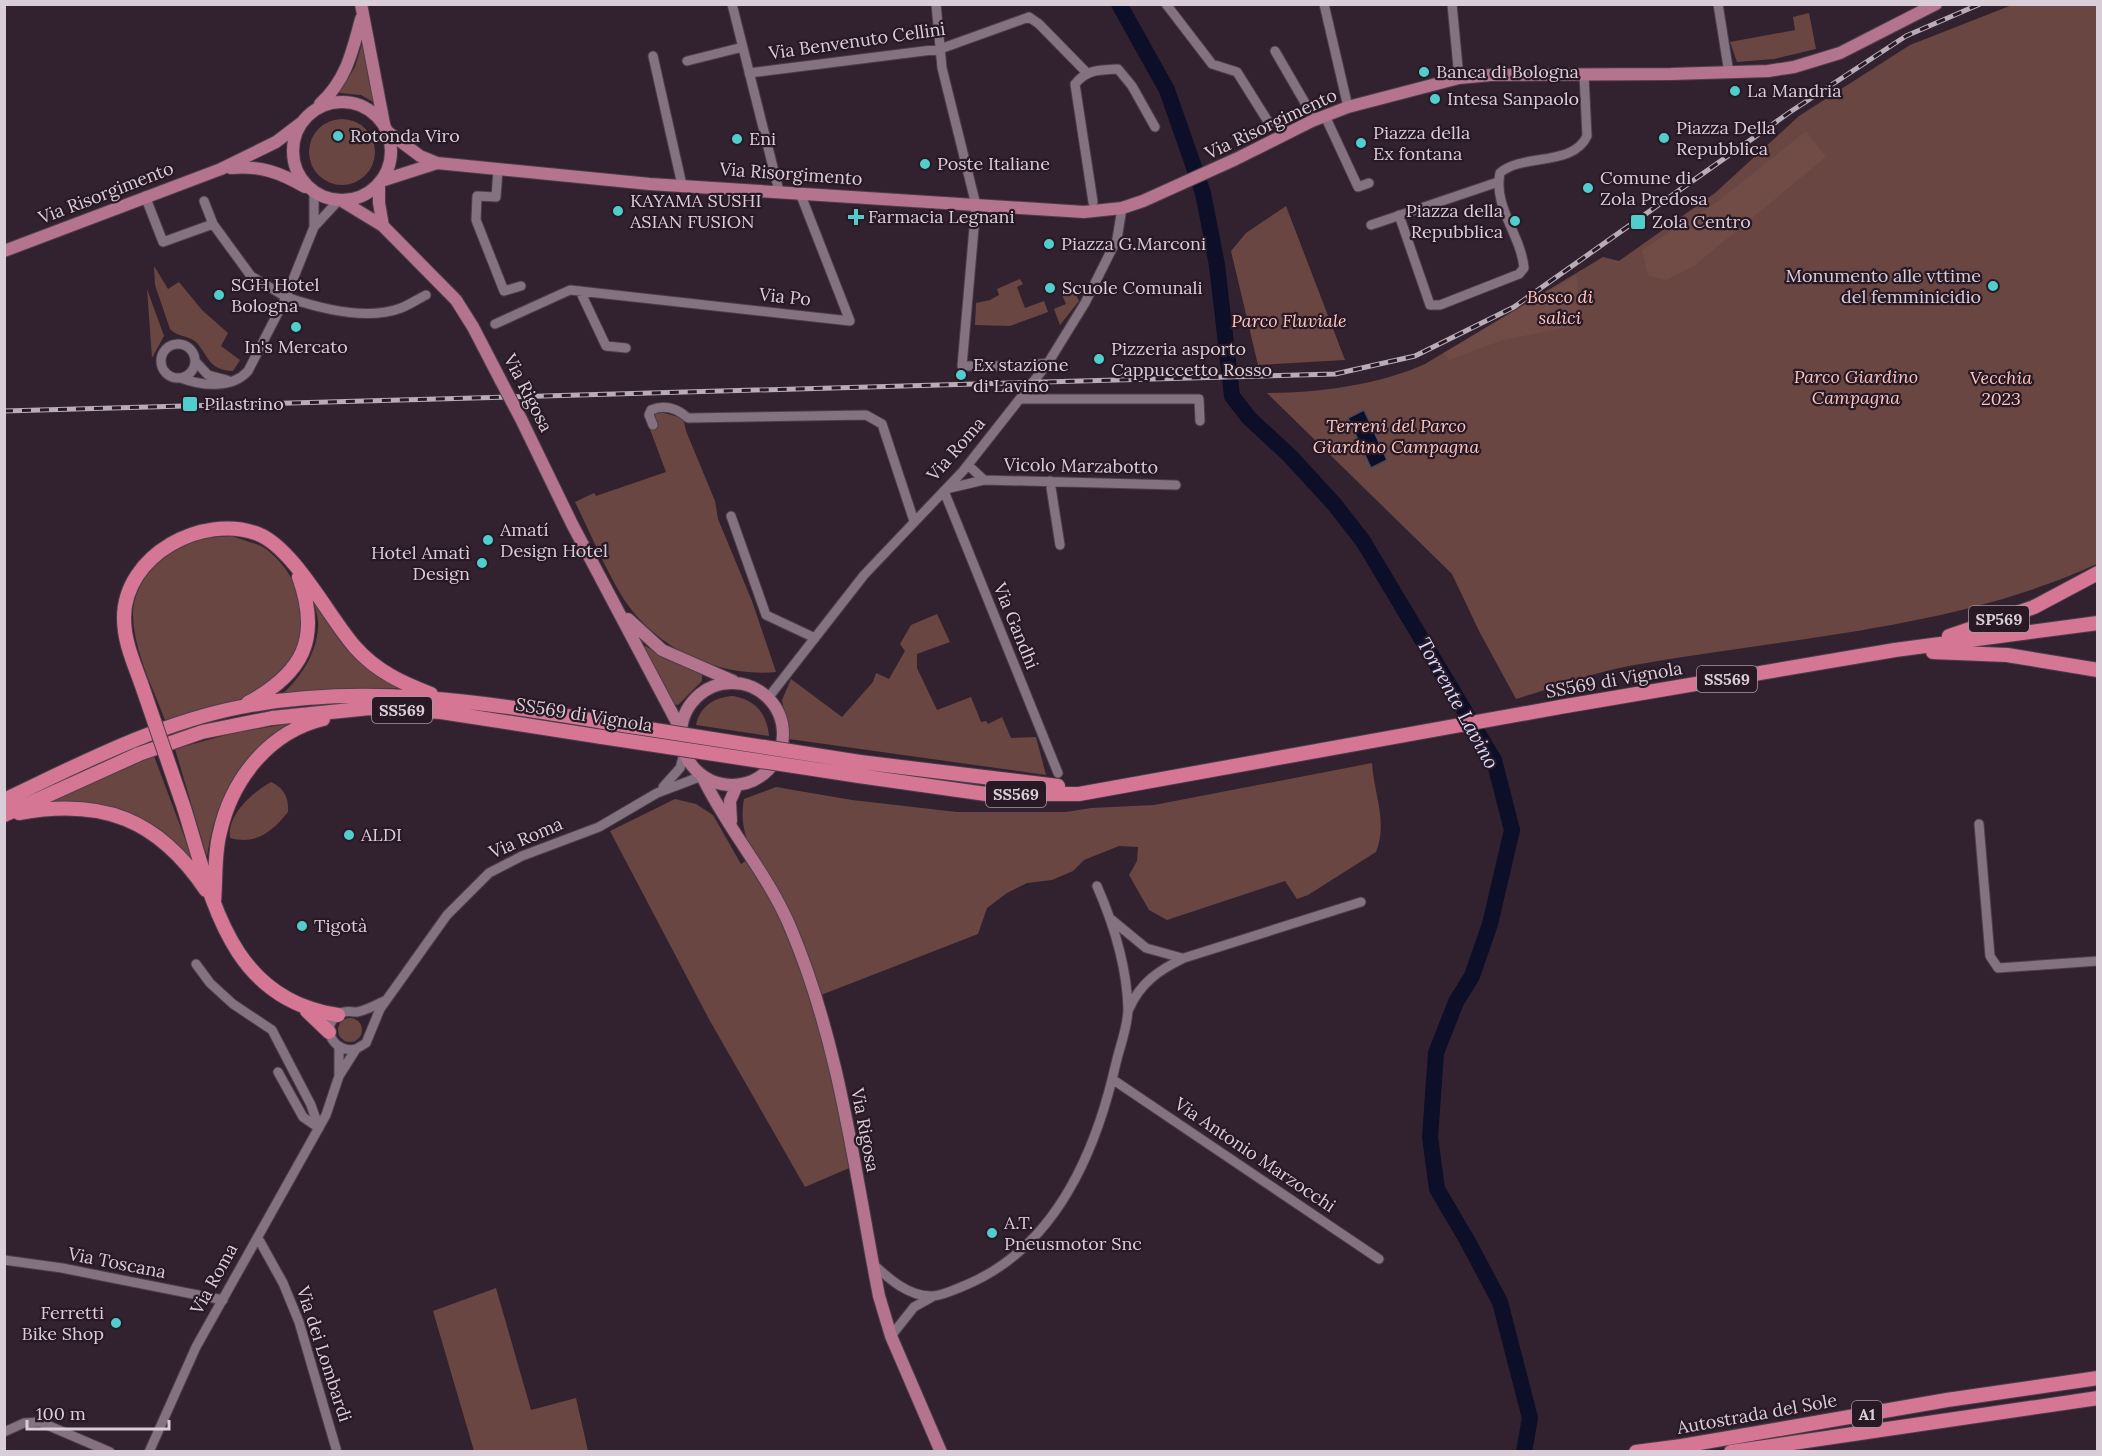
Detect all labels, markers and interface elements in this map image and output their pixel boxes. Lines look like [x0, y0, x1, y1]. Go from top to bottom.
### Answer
street label: Via Benvenuto Cellini [766, 17, 947, 64]
place label: Banca di Bologna [1436, 60, 1579, 83]
marker: Banca di Bologna [1417, 65, 1431, 79]
place label: La Mandria [1747, 79, 1841, 102]
street label: Via Risorgimento [1200, 83, 1340, 165]
marker: La Mandria [1728, 84, 1742, 98]
place label: Intesa Sanpaolo [1447, 87, 1579, 110]
marker: Intesa Sanpaolo [1428, 92, 1442, 106]
place label: Piazza Della Repubblica [1676, 116, 1776, 160]
place label: Piazza della Ex fontana [1373, 121, 1470, 165]
place label: Rotonda Viro [350, 124, 460, 147]
place label: Eni [749, 127, 776, 150]
marker: Rotonda Viro [331, 129, 345, 143]
marker: Piazza Della Repubblica [1657, 131, 1671, 145]
marker: Eni [730, 132, 744, 146]
marker: Piazza della Ex fontana [1354, 136, 1368, 150]
place label: Poste Italiane [937, 152, 1050, 175]
street label: Via Risorgimento [34, 156, 177, 229]
street label: Via Risorgimento [718, 157, 863, 190]
marker: Poste Italiane [918, 157, 932, 171]
place label: Comune di Zola Predosa [1600, 166, 1708, 210]
marker: Comune di Zola Predosa [1581, 181, 1595, 195]
place label: KAYAMA SUSHI ASIAN FUSION [629, 189, 762, 233]
place label: Piazza della Repubblica [1406, 199, 1503, 243]
marker: KAYAMA SUSHI ASIAN FUSION [611, 204, 625, 218]
place label: Farmacia Legnani [868, 205, 1015, 228]
marker: Farmacia Legnani [849, 210, 863, 224]
place label: Zola Centro [1652, 210, 1751, 233]
marker: Zola Centro [1629, 213, 1647, 231]
marker: Piazza della Repubblica [1508, 214, 1522, 228]
place label: Piazza G.Marconi [1061, 232, 1206, 255]
marker: Piazza G.Marconi [1042, 237, 1056, 251]
place label: Monumento alle vttime del femminicidio [1786, 264, 1981, 308]
place label: SGH Hotel Bologna [231, 273, 320, 317]
place label: Scuole Comunali [1062, 276, 1203, 299]
marker: Monumento alle vttime del femminicidio [1986, 279, 2000, 293]
marker: Scuole Comunali [1043, 281, 1057, 295]
street label: Via Po [757, 282, 812, 311]
park label: Bosco di salici [1527, 285, 1594, 329]
marker: SGH Hotel Bologna [212, 288, 226, 302]
park label: Parco Fluviale [1231, 309, 1347, 332]
marker: In's Mercato [289, 320, 303, 334]
place label: In's Mercato [244, 335, 348, 358]
place label: Pizzeria asporto Cappuccetto Rosso [1111, 337, 1272, 381]
street label: Via Rigosa [498, 349, 558, 436]
marker: Pizzeria asporto Cappuccetto Rosso [1092, 352, 1106, 366]
place label: Ex stazione di Lavino [973, 353, 1069, 397]
park label: Parco Giardino Campagna [1794, 365, 1918, 409]
park label: Vecchia 2023 [1970, 366, 2032, 410]
marker: Ex stazione di Lavino [954, 368, 968, 382]
place label: Pilastrino [204, 392, 284, 415]
marker: Pilastrino [181, 395, 199, 413]
street label: Via Roma [921, 412, 990, 486]
park label: Terreni del Parco Giardino Campagna [1313, 414, 1479, 458]
street label: Vicolo Marzabotto [1003, 453, 1158, 478]
place label: Amatí Design Hotel [499, 518, 608, 562]
marker: Amatí Design Hotel [481, 533, 495, 547]
place label: Hotel Amatì Design [371, 541, 470, 585]
marker: Hotel Amatì Design [475, 556, 489, 570]
street label: Via Gandhi [988, 578, 1044, 672]
road number: SP569 [1969, 606, 2029, 632]
water label: Torrente Lavino [1412, 633, 1505, 773]
street label: SS569 di Vignola [1544, 656, 1684, 703]
road number: SS569 [1697, 666, 1757, 692]
street label: SS569 di Vignola [514, 692, 654, 737]
road number: SS569 [372, 697, 432, 723]
road number: SS569 [986, 781, 1046, 807]
street label: Via Roma [485, 812, 566, 864]
place label: ALDI [360, 823, 402, 846]
marker: ALDI [342, 828, 356, 842]
place label: Tigotà [314, 914, 367, 937]
marker: Tigotà [295, 919, 309, 933]
street label: Via Rigosa [846, 1085, 885, 1174]
street label: Via Antonio Marzocchi [1169, 1092, 1340, 1217]
place label: A.T. Pneusmotor Snc [1003, 1211, 1142, 1255]
marker: A.T. Pneusmotor Snc [985, 1226, 999, 1240]
street label: Via Roma [184, 1239, 242, 1319]
street label: Via Toscana [65, 1242, 168, 1283]
street label: Via dei Lombardi [291, 1282, 357, 1425]
place label: Ferretti Bike Shop [22, 1301, 104, 1345]
marker: Ferretti Bike Shop [109, 1316, 123, 1330]
street label: Autostrada del Sole [1674, 1388, 1839, 1439]
scale bar [27, 1393, 170, 1431]
road number: A1 [1852, 1401, 1882, 1427]
text: 100 m [36, 1402, 86, 1425]

